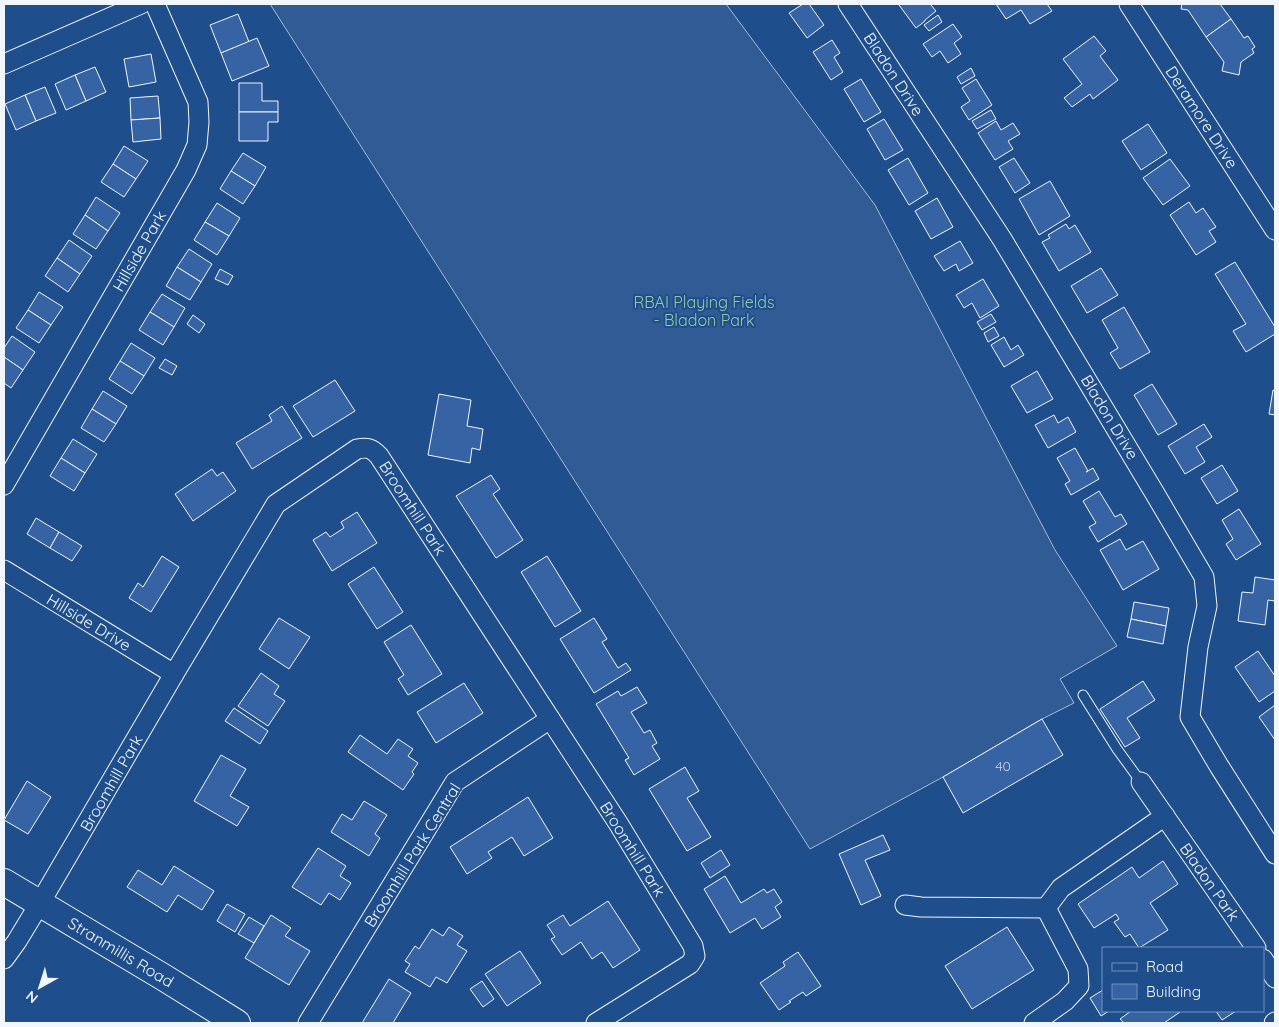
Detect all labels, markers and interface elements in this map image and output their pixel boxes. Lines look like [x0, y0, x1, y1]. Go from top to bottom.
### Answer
street label: Bladon Drive [860, 29, 928, 119]
street label: Deramore Drive [1161, 62, 1243, 172]
street label: Hillside Park [108, 207, 170, 295]
park label: RBAI Playing Fields - Bladon Park [633, 292, 775, 330]
street label: Bladon Drive [1077, 371, 1143, 463]
street label: Broomhill Park [375, 457, 451, 559]
street label: Hillside Drive [43, 589, 135, 655]
street label: Broomhill Park [75, 731, 147, 835]
house number: 40 [995, 757, 1011, 775]
street label: Broomhill Park Central [359, 779, 465, 931]
street label: Broomhill Park [596, 798, 670, 900]
street label: Bladon Park [1176, 839, 1244, 925]
street label: Stranmillis Road [65, 913, 177, 991]
legend [1102, 947, 1264, 1012]
text: Road [1146, 957, 1183, 976]
north arrow [15, 962, 65, 1012]
text: Building [1146, 982, 1201, 1001]
text: N [22, 987, 41, 1007]

